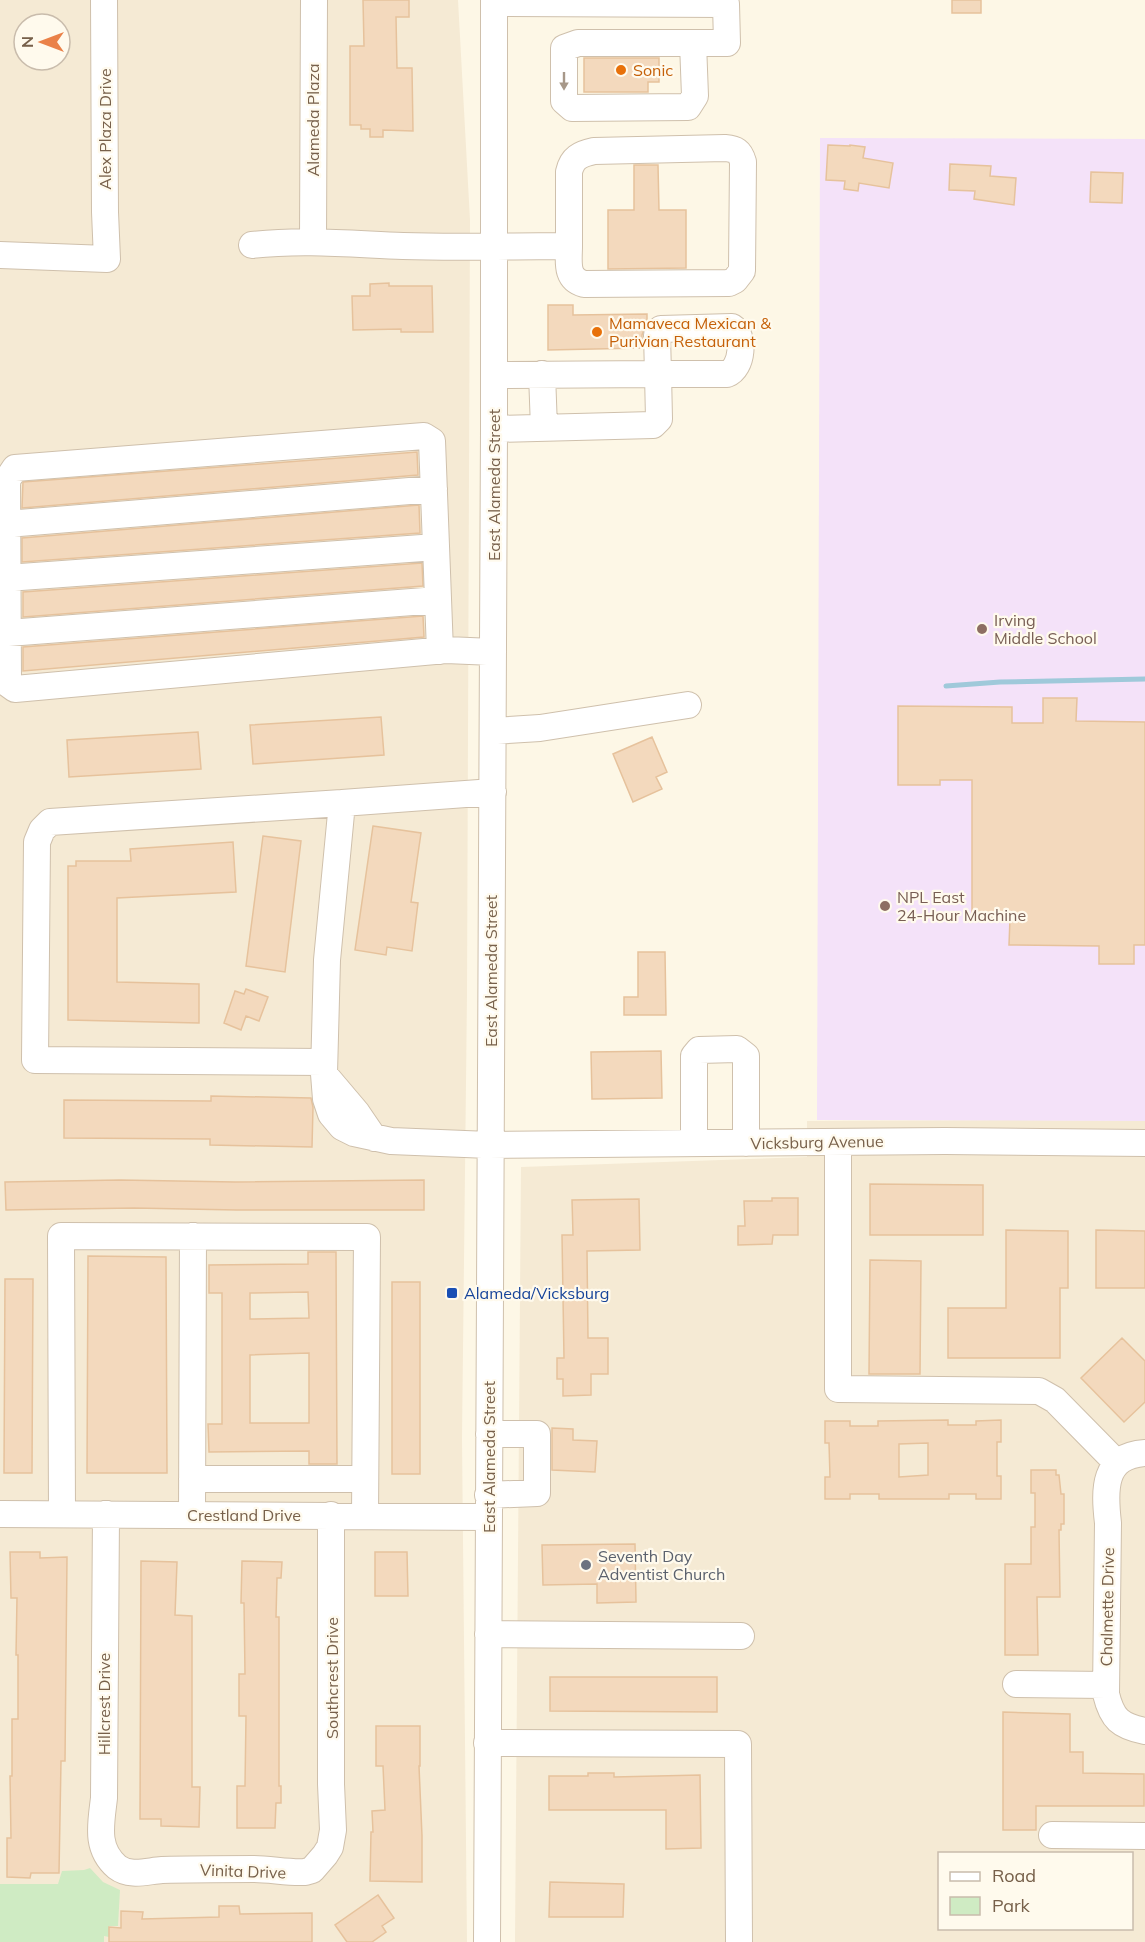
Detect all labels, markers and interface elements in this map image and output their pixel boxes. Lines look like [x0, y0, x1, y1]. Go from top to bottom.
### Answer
north arrow [12, 12, 72, 72]
text: N [17, 36, 37, 48]
place label: Sonic [633, 60, 673, 80]
marker: Sonic [614, 63, 628, 77]
street label: Alameda Plaza [303, 64, 323, 176]
street label: Alex Plaza Drive [95, 68, 115, 190]
one-way arrow [559, 72, 569, 91]
place label: Mamaveca Mexican & Purivian Restaurant [609, 313, 771, 351]
marker: Mamaveca Mexican & Purivian Restaurant [590, 325, 604, 339]
street label: East Alameda Street [484, 409, 504, 561]
place label: Irving Middle School [994, 610, 1097, 648]
marker: Irving Middle School [975, 622, 989, 636]
place label: NPL East 24-Hour Machine [897, 887, 1026, 925]
street label: East Alameda Street [481, 895, 501, 1047]
marker: NPL East 24-Hour Machine [878, 899, 892, 913]
street label: Vicksburg Avenue [750, 1131, 884, 1153]
place label: Alameda/Vicksburg [464, 1283, 609, 1303]
marker: Alameda/Vicksburg [445, 1286, 459, 1300]
street label: East Alameda Street [479, 1381, 499, 1533]
street label: Crestland Drive [187, 1505, 301, 1525]
place label: Seventh Day Adventist Church [598, 1546, 725, 1584]
street label: Chalmette Drive [1096, 1547, 1118, 1667]
marker: Seventh Day Adventist Church [579, 1558, 593, 1572]
street label: Southcrest Drive [322, 1617, 342, 1739]
street label: Hillcrest Drive [94, 1653, 114, 1755]
legend [938, 1852, 1133, 1930]
street label: Vinita Drive [200, 1860, 286, 1882]
text: Road [992, 1864, 1036, 1887]
text: Park [992, 1894, 1031, 1917]

